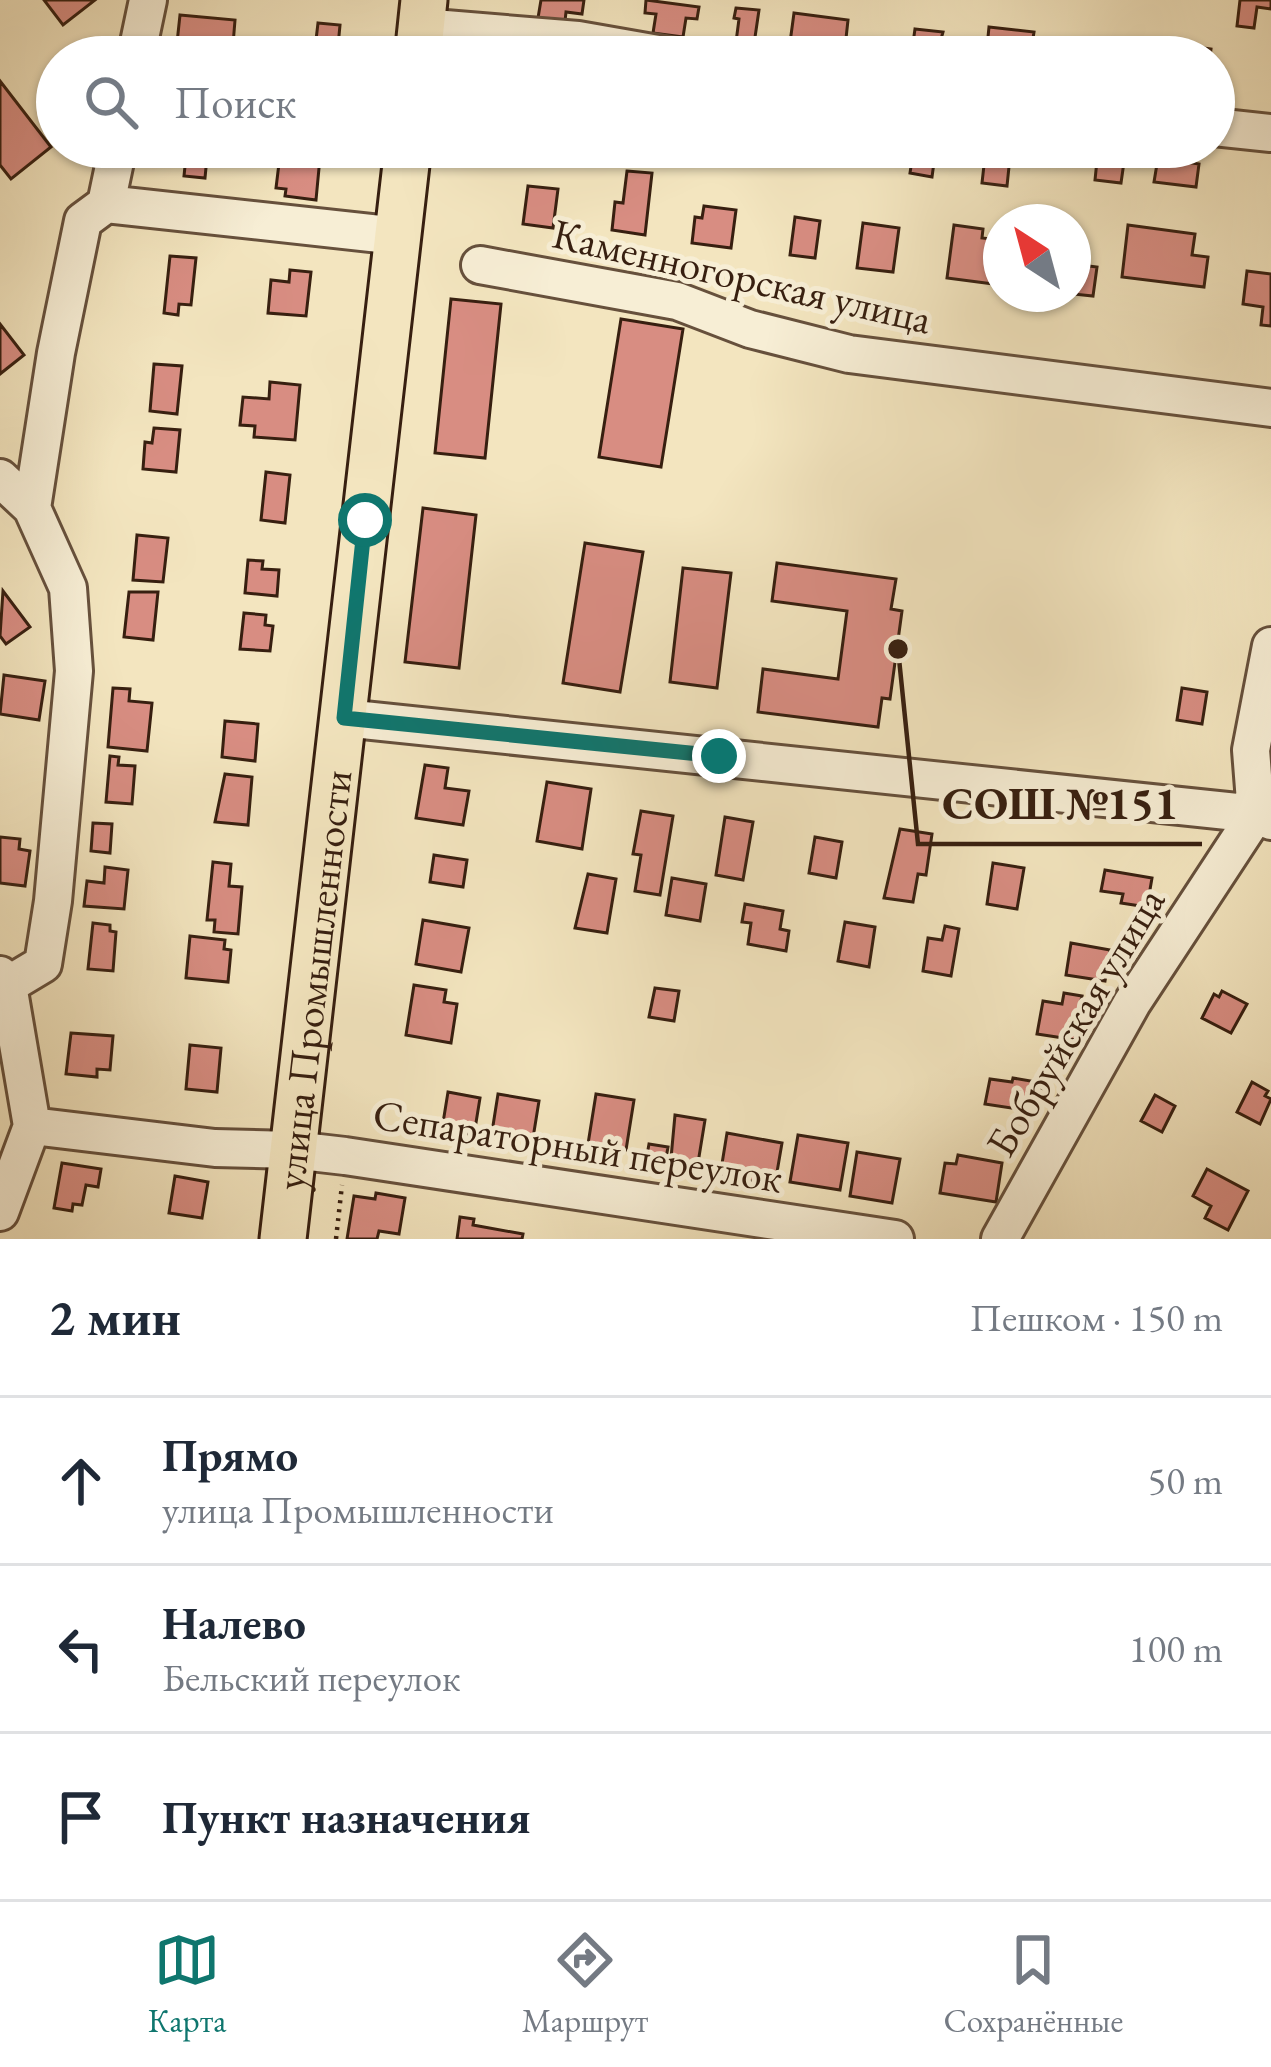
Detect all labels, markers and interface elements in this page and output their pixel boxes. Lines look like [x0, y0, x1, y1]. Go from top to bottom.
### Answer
search box [36, 36, 1235, 168]
icon: search [78, 69, 144, 135]
text: Поиск [174, 73, 296, 131]
north arrow [983, 204, 1091, 312]
street label: Каменногорская улица [547, 206, 937, 346]
route start [338, 493, 392, 547]
route end [692, 729, 746, 783]
callout: СОШ №151 [918, 763, 1202, 844]
street label: улица Промышленности [261, 767, 364, 1193]
text: СОШ №151 [942, 774, 1178, 832]
street label: Бобруйская улица [973, 877, 1177, 1167]
street label: Сепараторный переулок [369, 1086, 787, 1206]
text: 2 мин [48, 1284, 181, 1350]
text: Пешком · 150 m [970, 1292, 1223, 1343]
text: Прямо [162, 1426, 298, 1484]
icon: ahead [48, 1448, 114, 1514]
text: 50 m [1147, 1455, 1223, 1506]
text: улица Промышленности [162, 1484, 554, 1535]
text: Налево [162, 1594, 306, 1652]
icon: left [48, 1616, 114, 1682]
text: 100 m [1129, 1623, 1223, 1674]
text: Бельский переулок [162, 1652, 461, 1703]
icon: arrive [48, 1784, 114, 1850]
text: Пункт назначения [162, 1788, 531, 1846]
tab: Карта [148, 1927, 226, 2042]
tab: Маршрут [522, 1927, 648, 2042]
tab: Сохранённые [943, 1927, 1123, 2042]

